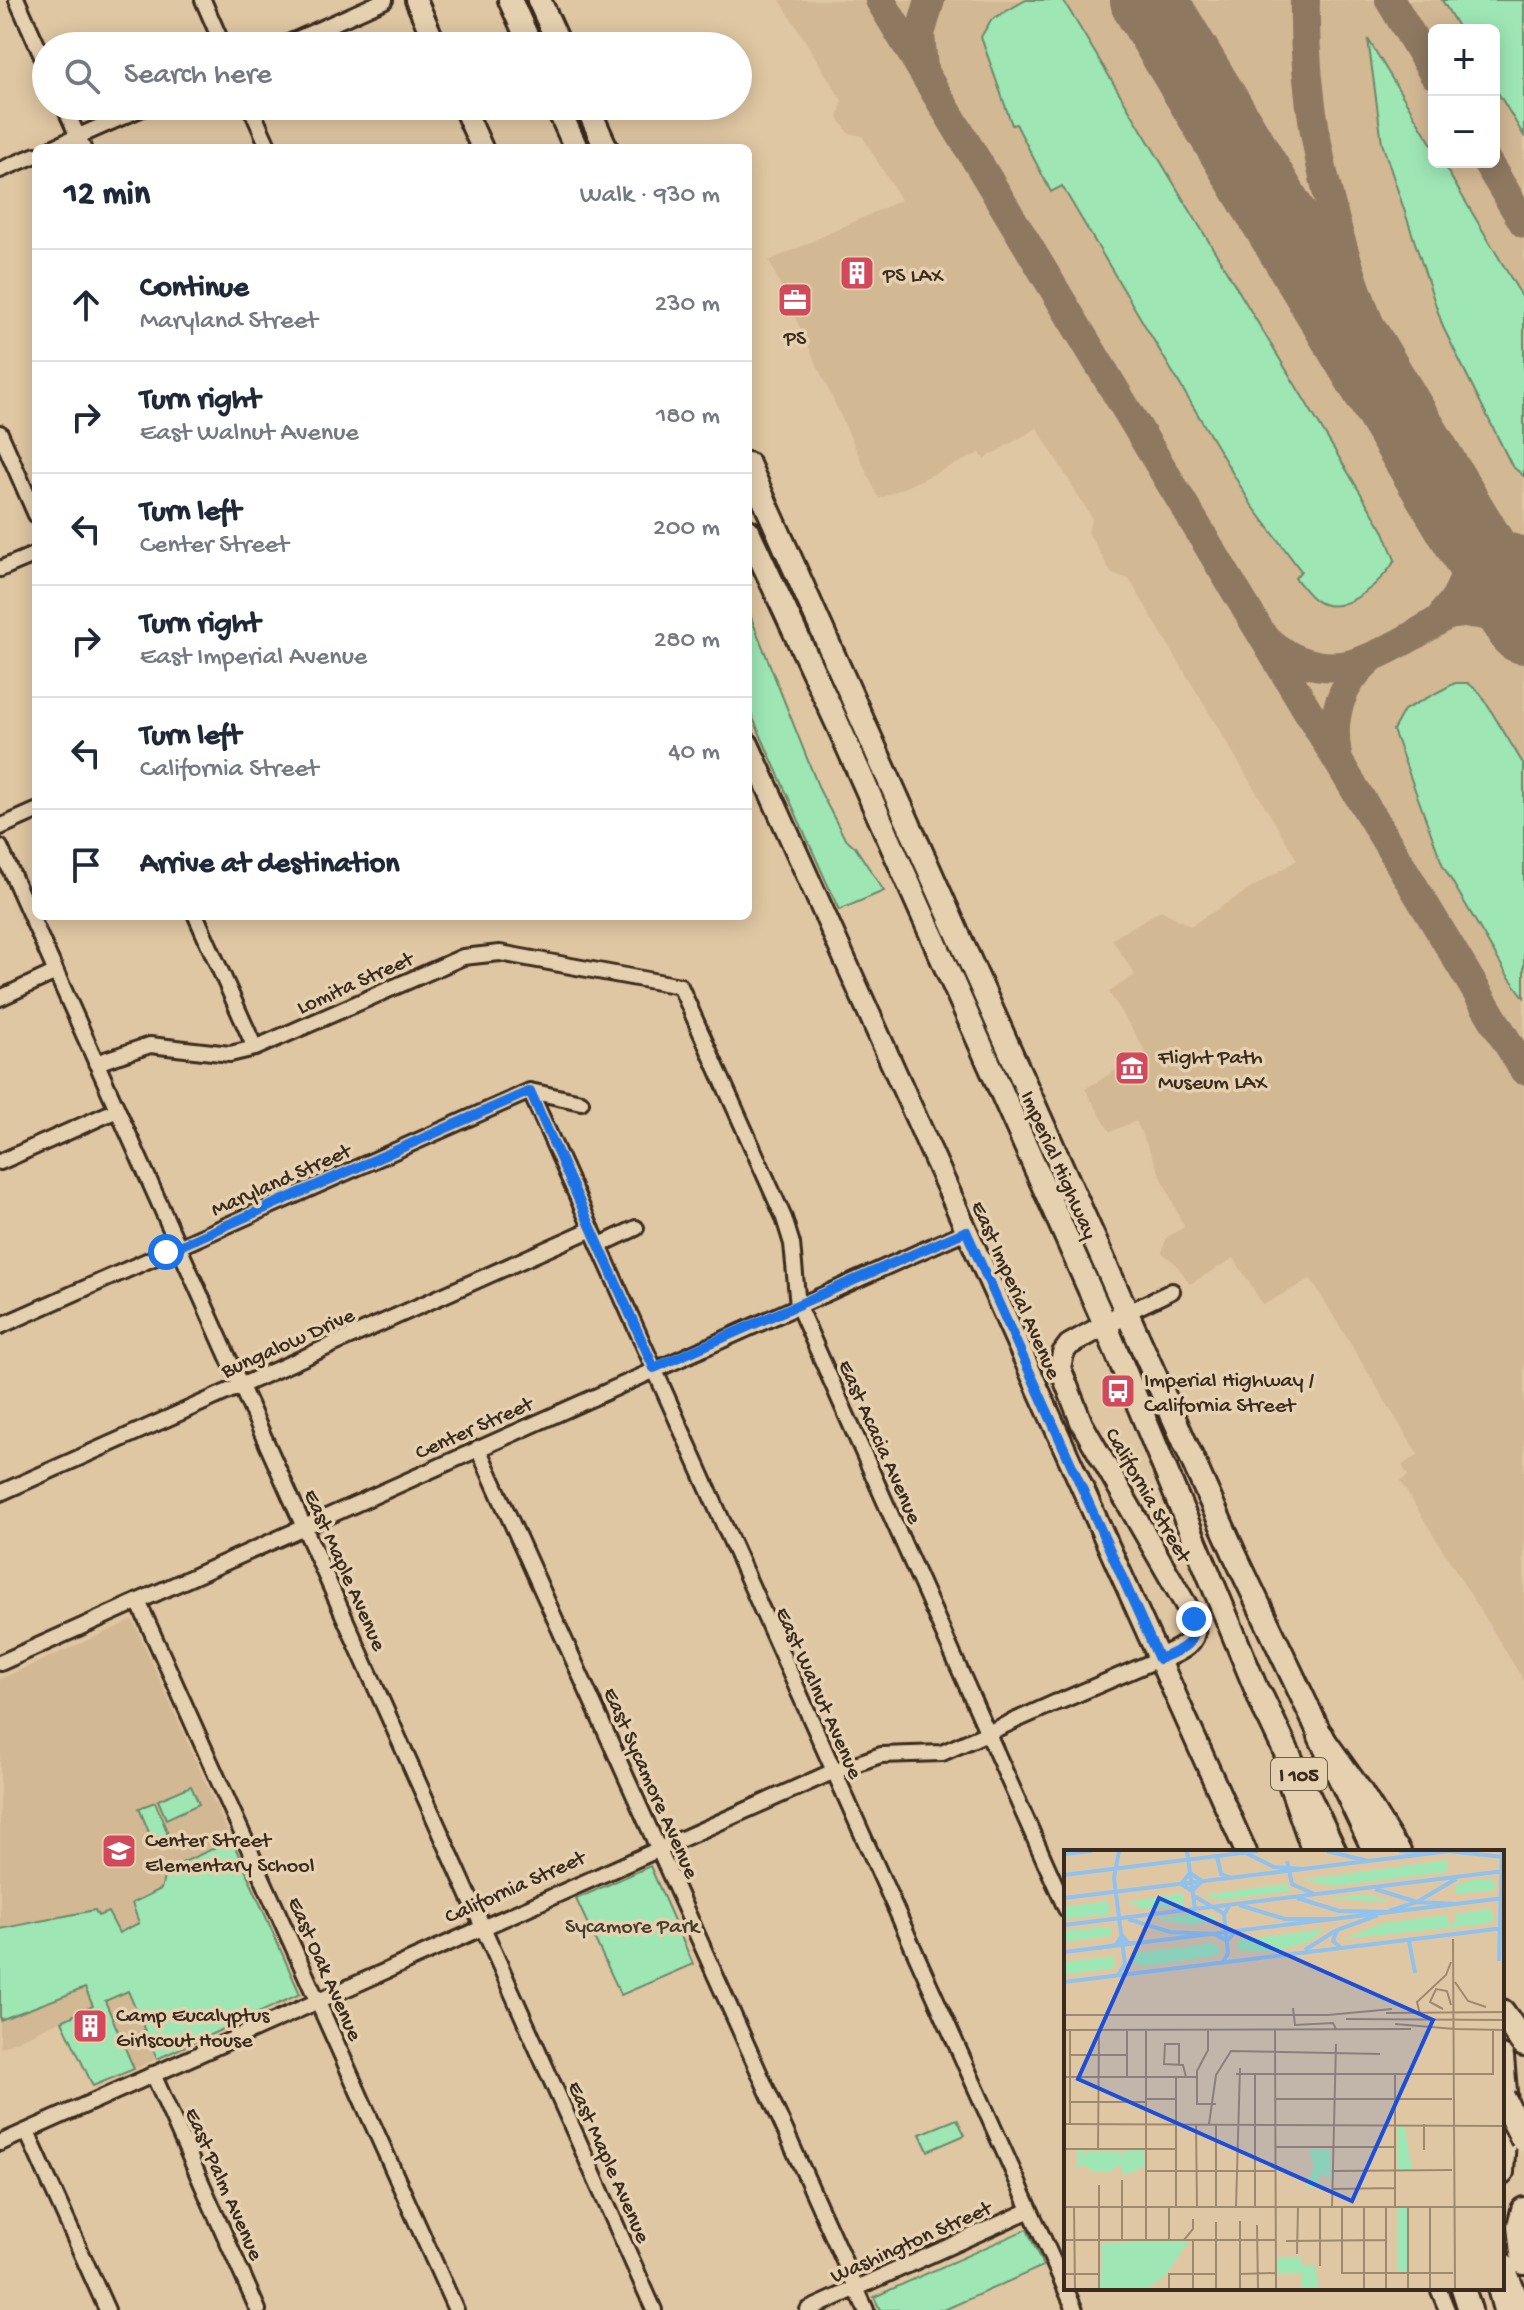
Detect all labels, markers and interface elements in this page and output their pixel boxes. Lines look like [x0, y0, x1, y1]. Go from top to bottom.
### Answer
map controls [1428, 24, 1500, 168]
button: + [1428, 24, 1500, 96]
search box [32, 32, 752, 120]
icon: search [60, 54, 104, 98]
text: Search here [124, 59, 272, 94]
button: − [1428, 96, 1500, 168]
text: 12 min [64, 176, 150, 216]
text: Walk · 930 m [580, 181, 720, 212]
building icon: PS LAX [838, 254, 876, 292]
place label: PS LAX [882, 264, 945, 290]
text: Continue [140, 272, 249, 307]
office icon: PS [776, 281, 814, 319]
icon: ahead [64, 283, 108, 327]
text: 230 m [654, 290, 720, 321]
text: Maryland Street [140, 307, 318, 338]
place label: PS [783, 327, 807, 353]
text: Turn right [140, 384, 260, 419]
icon: right [64, 395, 108, 439]
text: 180 m [656, 402, 720, 433]
text: East Walnut Avenue [140, 419, 359, 450]
text: Turn left [140, 496, 241, 531]
icon: left [64, 507, 108, 551]
text: 200 m [653, 514, 720, 545]
text: Center Street [140, 531, 289, 562]
text: Turn right [140, 608, 260, 643]
icon: right [64, 619, 108, 663]
text: 280 m [654, 626, 720, 657]
text: East Imperial Avenue [140, 643, 367, 674]
text: Turn left [140, 720, 241, 755]
icon: left [64, 731, 108, 775]
text: 40 m [668, 738, 720, 769]
text: California Street [140, 755, 318, 786]
icon: arrive [64, 843, 108, 887]
text: Arrive at destination [140, 848, 400, 883]
street label: Lomita Street [293, 947, 420, 1022]
place label: Flight Path Museum LAX [1157, 1046, 1268, 1097]
museum icon: Flight Path Museum LAX [1113, 1049, 1151, 1087]
street label: Imperial Highway [1013, 1087, 1102, 1244]
street label: Maryland Street [208, 1138, 357, 1224]
street label: East Imperial Avenue [963, 1198, 1066, 1384]
route start [148, 1234, 184, 1270]
street label: Bungalow Drive [217, 1303, 360, 1386]
street label: East Acacia Avenue [831, 1357, 926, 1529]
place label: Imperial Highway / California Street [1144, 1369, 1315, 1420]
bus stop icon: Imperial Highway / California Street [1099, 1372, 1137, 1410]
street label: Center Street [412, 1391, 539, 1467]
street label: California Street [1098, 1424, 1197, 1570]
street label: East Maple Avenue [296, 1486, 391, 1656]
route end [1176, 1601, 1212, 1637]
street label: East Walnut Avenue [768, 1604, 867, 1784]
street label: East Sycamore Avenue [595, 1684, 703, 1884]
road number: I 105 [1271, 1758, 1327, 1790]
place label: Center Street Elementary School [145, 1829, 315, 1880]
school or university icon: Center Street Elementary School [100, 1832, 138, 1870]
street label: California Street [441, 1845, 592, 1931]
inset map [1064, 1850, 1504, 2290]
street label: East Oak Avenue [280, 1894, 367, 2046]
park label: Sycamore Park [565, 1915, 701, 1941]
place label: Camp Eucalyptus Girlscout House [116, 2004, 270, 2055]
building icon: Camp Eucalyptus Girlscout House [71, 2007, 109, 2045]
street label: East Maple Avenue [560, 2078, 655, 2248]
street label: East Palm Avenue [177, 2104, 268, 2266]
street label: Washington Street [827, 2196, 998, 2291]

